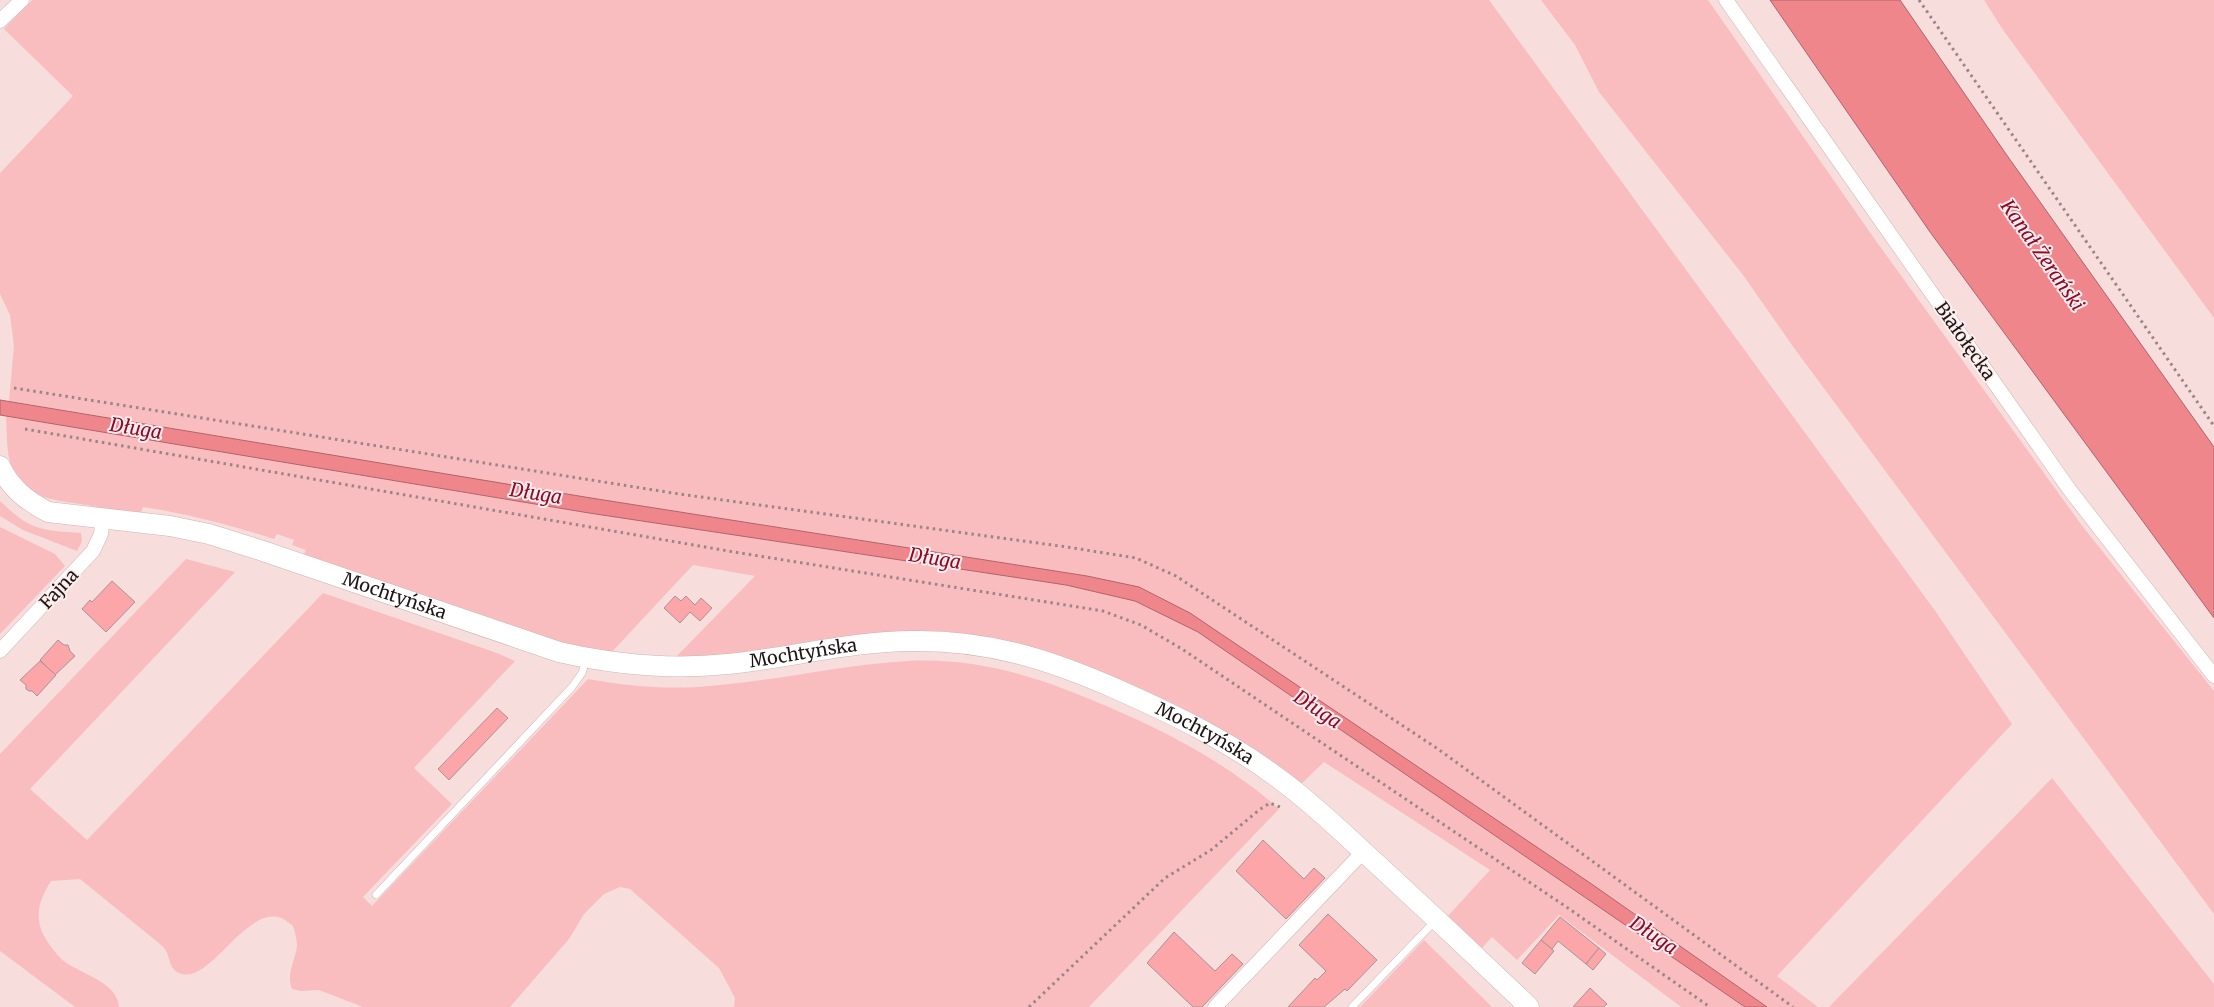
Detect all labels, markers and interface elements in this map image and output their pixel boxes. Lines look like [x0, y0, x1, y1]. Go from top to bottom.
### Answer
water label: Kanał Żerański [1995, 194, 2090, 315]
street label: Białołęcka [1930, 297, 2001, 385]
water label: Długa [107, 412, 164, 444]
water label: Długa [507, 477, 564, 509]
water label: Długa [906, 542, 963, 574]
street label: Fajna [34, 564, 83, 614]
street label: Mochtyńska [340, 567, 450, 624]
street label: Mochtyńska [748, 633, 859, 672]
water label: Długa [1289, 684, 1347, 734]
street label: Mochtyńska [1152, 697, 1259, 769]
water label: Długa [1625, 910, 1683, 960]

